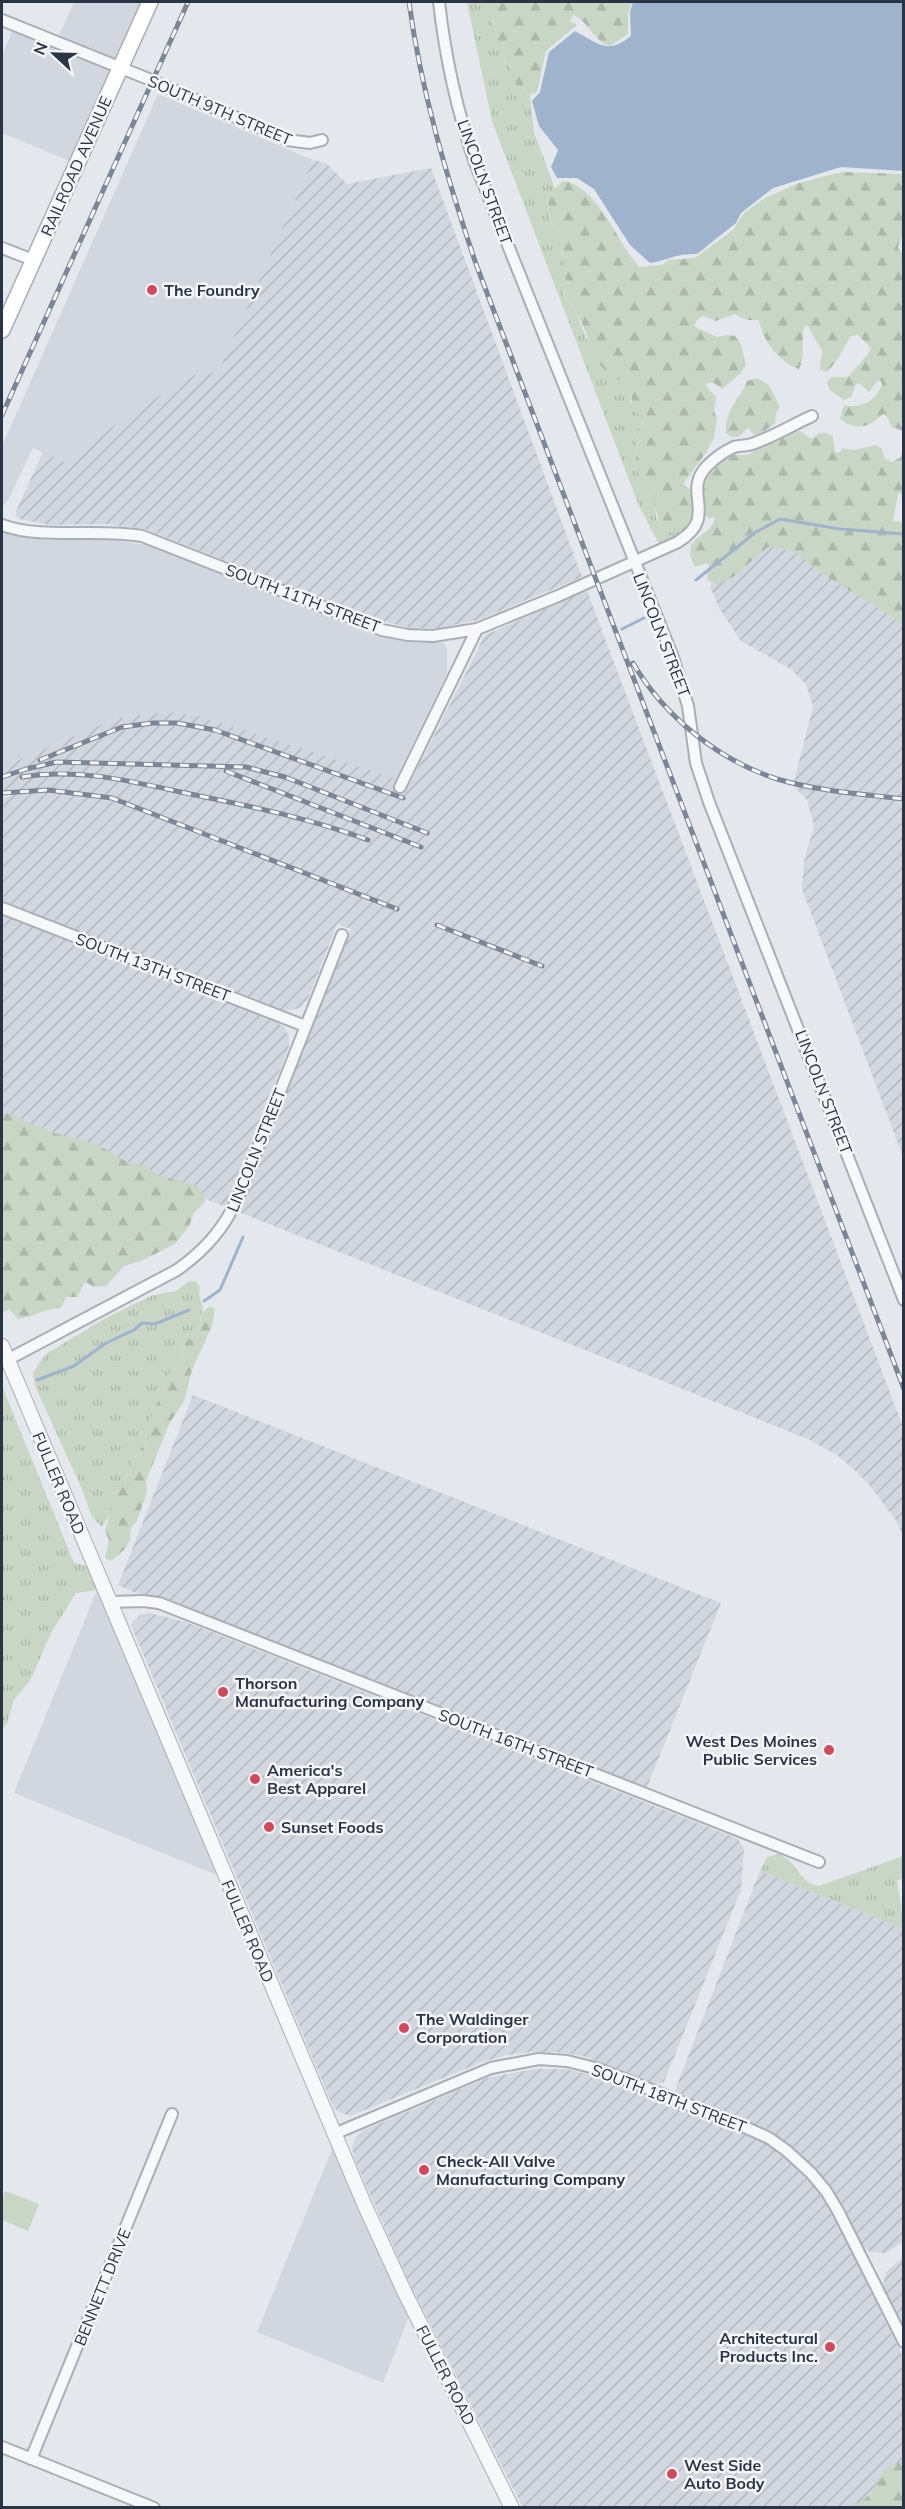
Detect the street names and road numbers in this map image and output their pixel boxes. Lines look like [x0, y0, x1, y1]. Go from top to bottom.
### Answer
street label: SOUTH 9TH STREET [145, 71, 295, 150]
street label: RAILROAD AVENUE [36, 93, 116, 239]
street label: LINCOLN STREET [453, 117, 517, 247]
street label: SOUTH 11TH STREET [223, 559, 384, 637]
street label: LINCOLN STREET [629, 570, 695, 700]
street label: SOUTH 13TH STREET [73, 928, 234, 1006]
street label: LINCOLN STREET [791, 1027, 857, 1157]
street label: LINCOLN STREET [222, 1085, 290, 1215]
street label: FULLER ROAD [28, 1429, 90, 1537]
street label: SOUTH 16TH STREET [436, 1704, 597, 1782]
street label: FULLER ROAD [217, 1877, 279, 1985]
street label: SOUTH 18TH STREET [589, 2059, 750, 2137]
street label: BENNETT DRIVE [69, 2225, 135, 2349]
street label: FULLER ROAD [412, 2322, 480, 2428]

